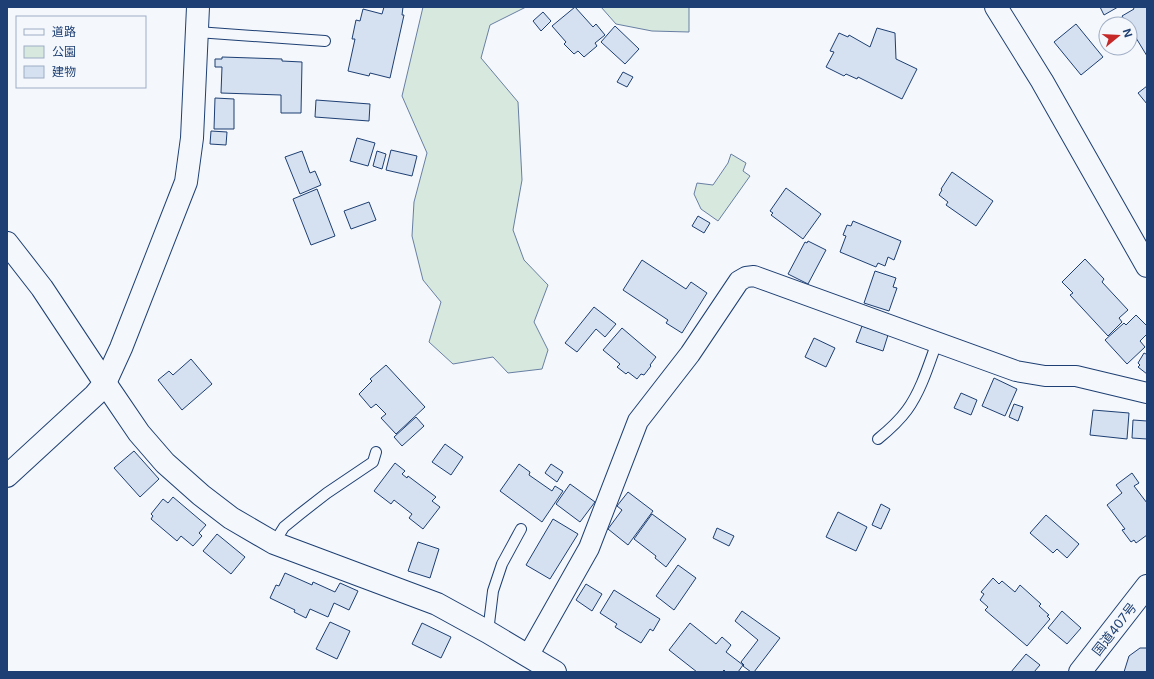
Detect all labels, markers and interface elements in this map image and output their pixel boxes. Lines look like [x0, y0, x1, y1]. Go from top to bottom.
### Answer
legend [16, 16, 146, 88]
north arrow [1098, 16, 1138, 56]
text: 道路 [52, 24, 76, 39]
text: N [1120, 27, 1135, 39]
text: 公園 [52, 44, 76, 59]
text: 建物 [52, 64, 76, 79]
street label: 国道407号 [1088, 599, 1140, 659]

